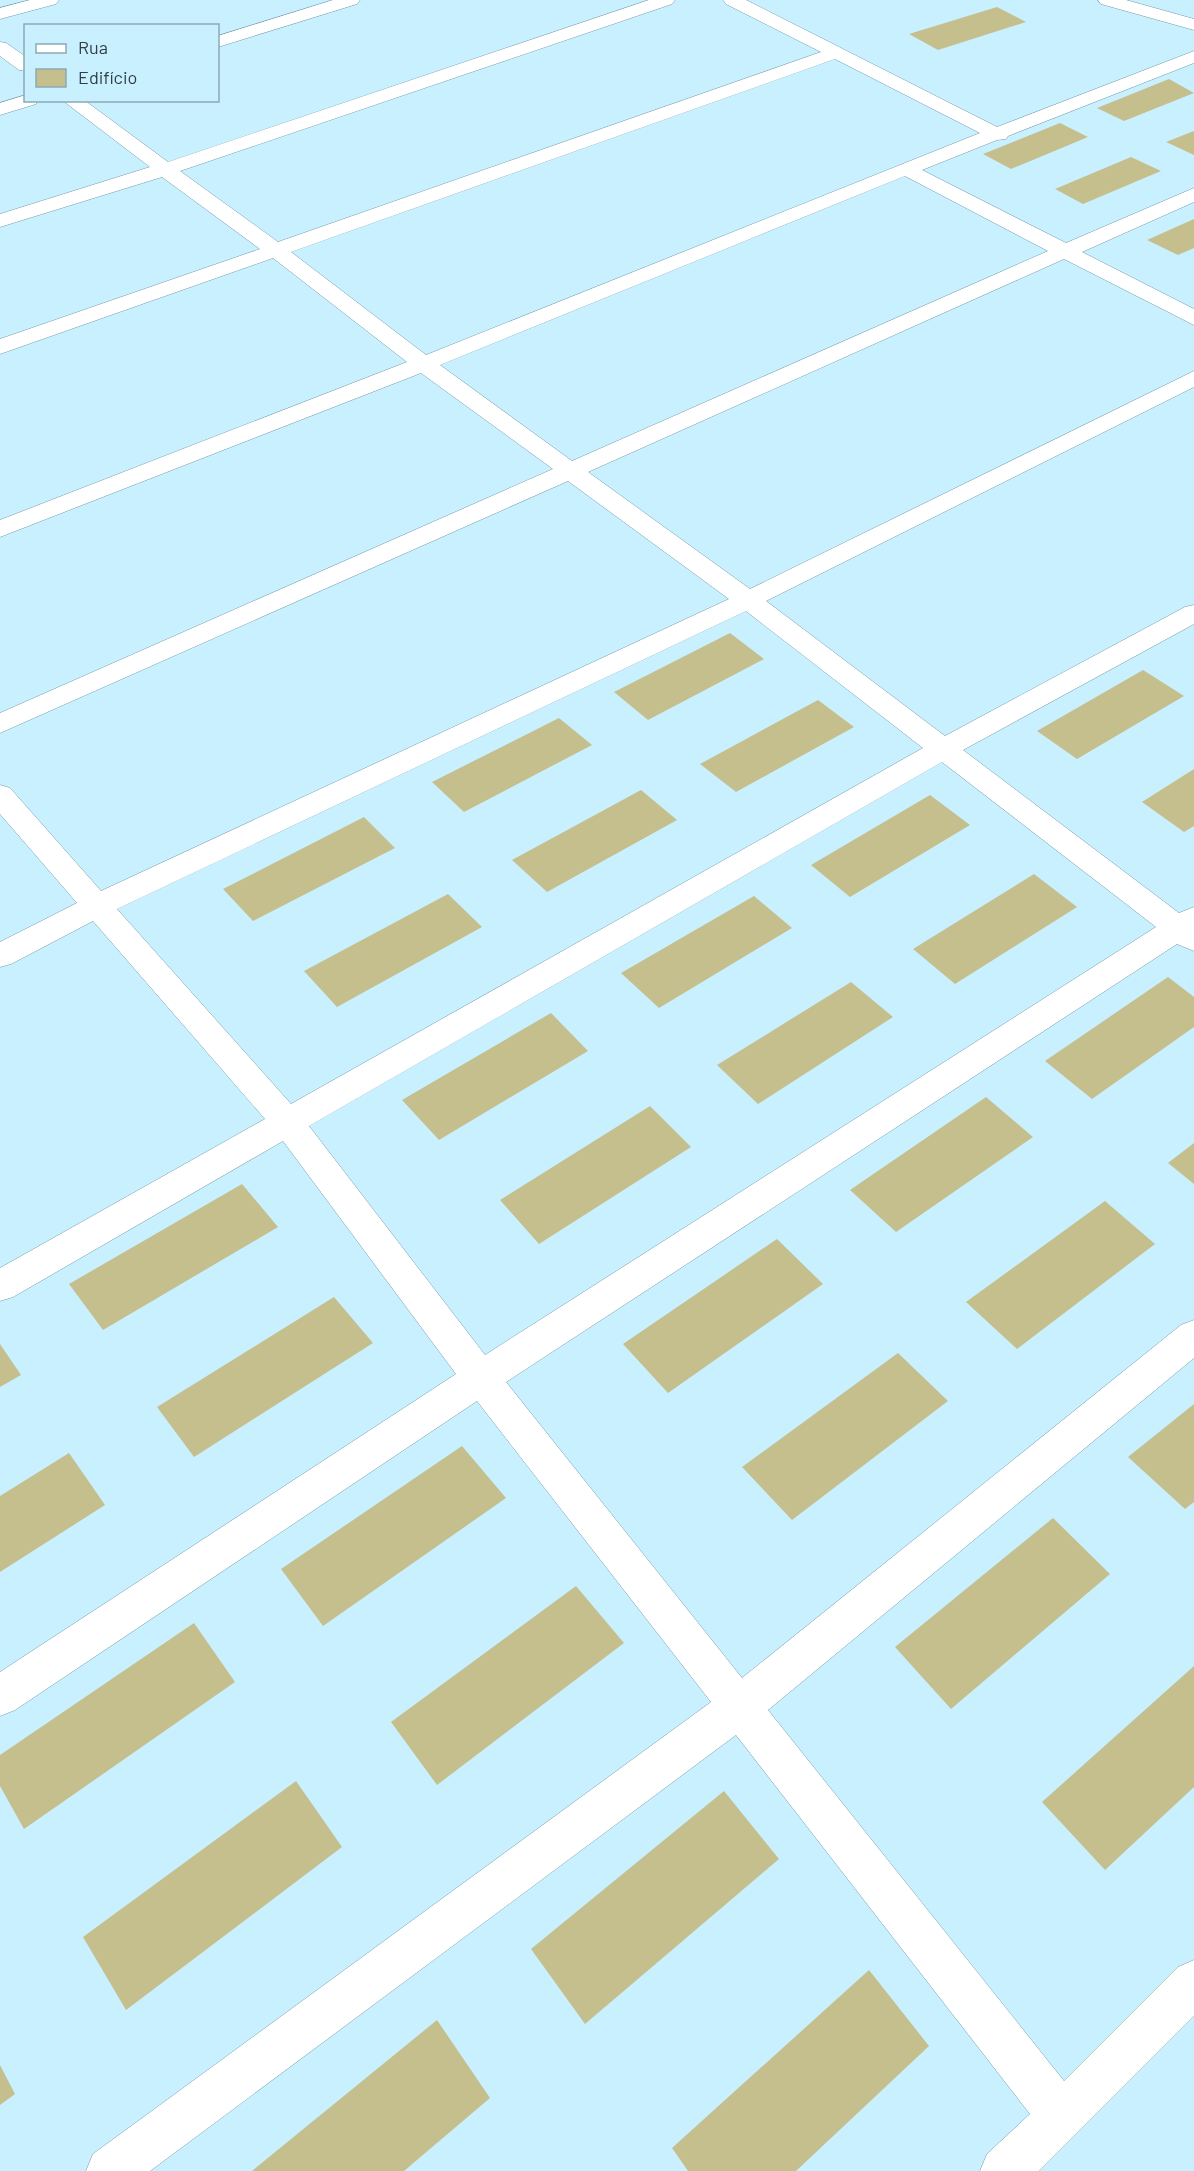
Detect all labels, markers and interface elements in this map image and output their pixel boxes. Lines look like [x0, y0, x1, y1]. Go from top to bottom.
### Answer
legend [24, 24, 219, 102]
text: Rua [78, 36, 108, 58]
text: Edifício [78, 66, 137, 88]

